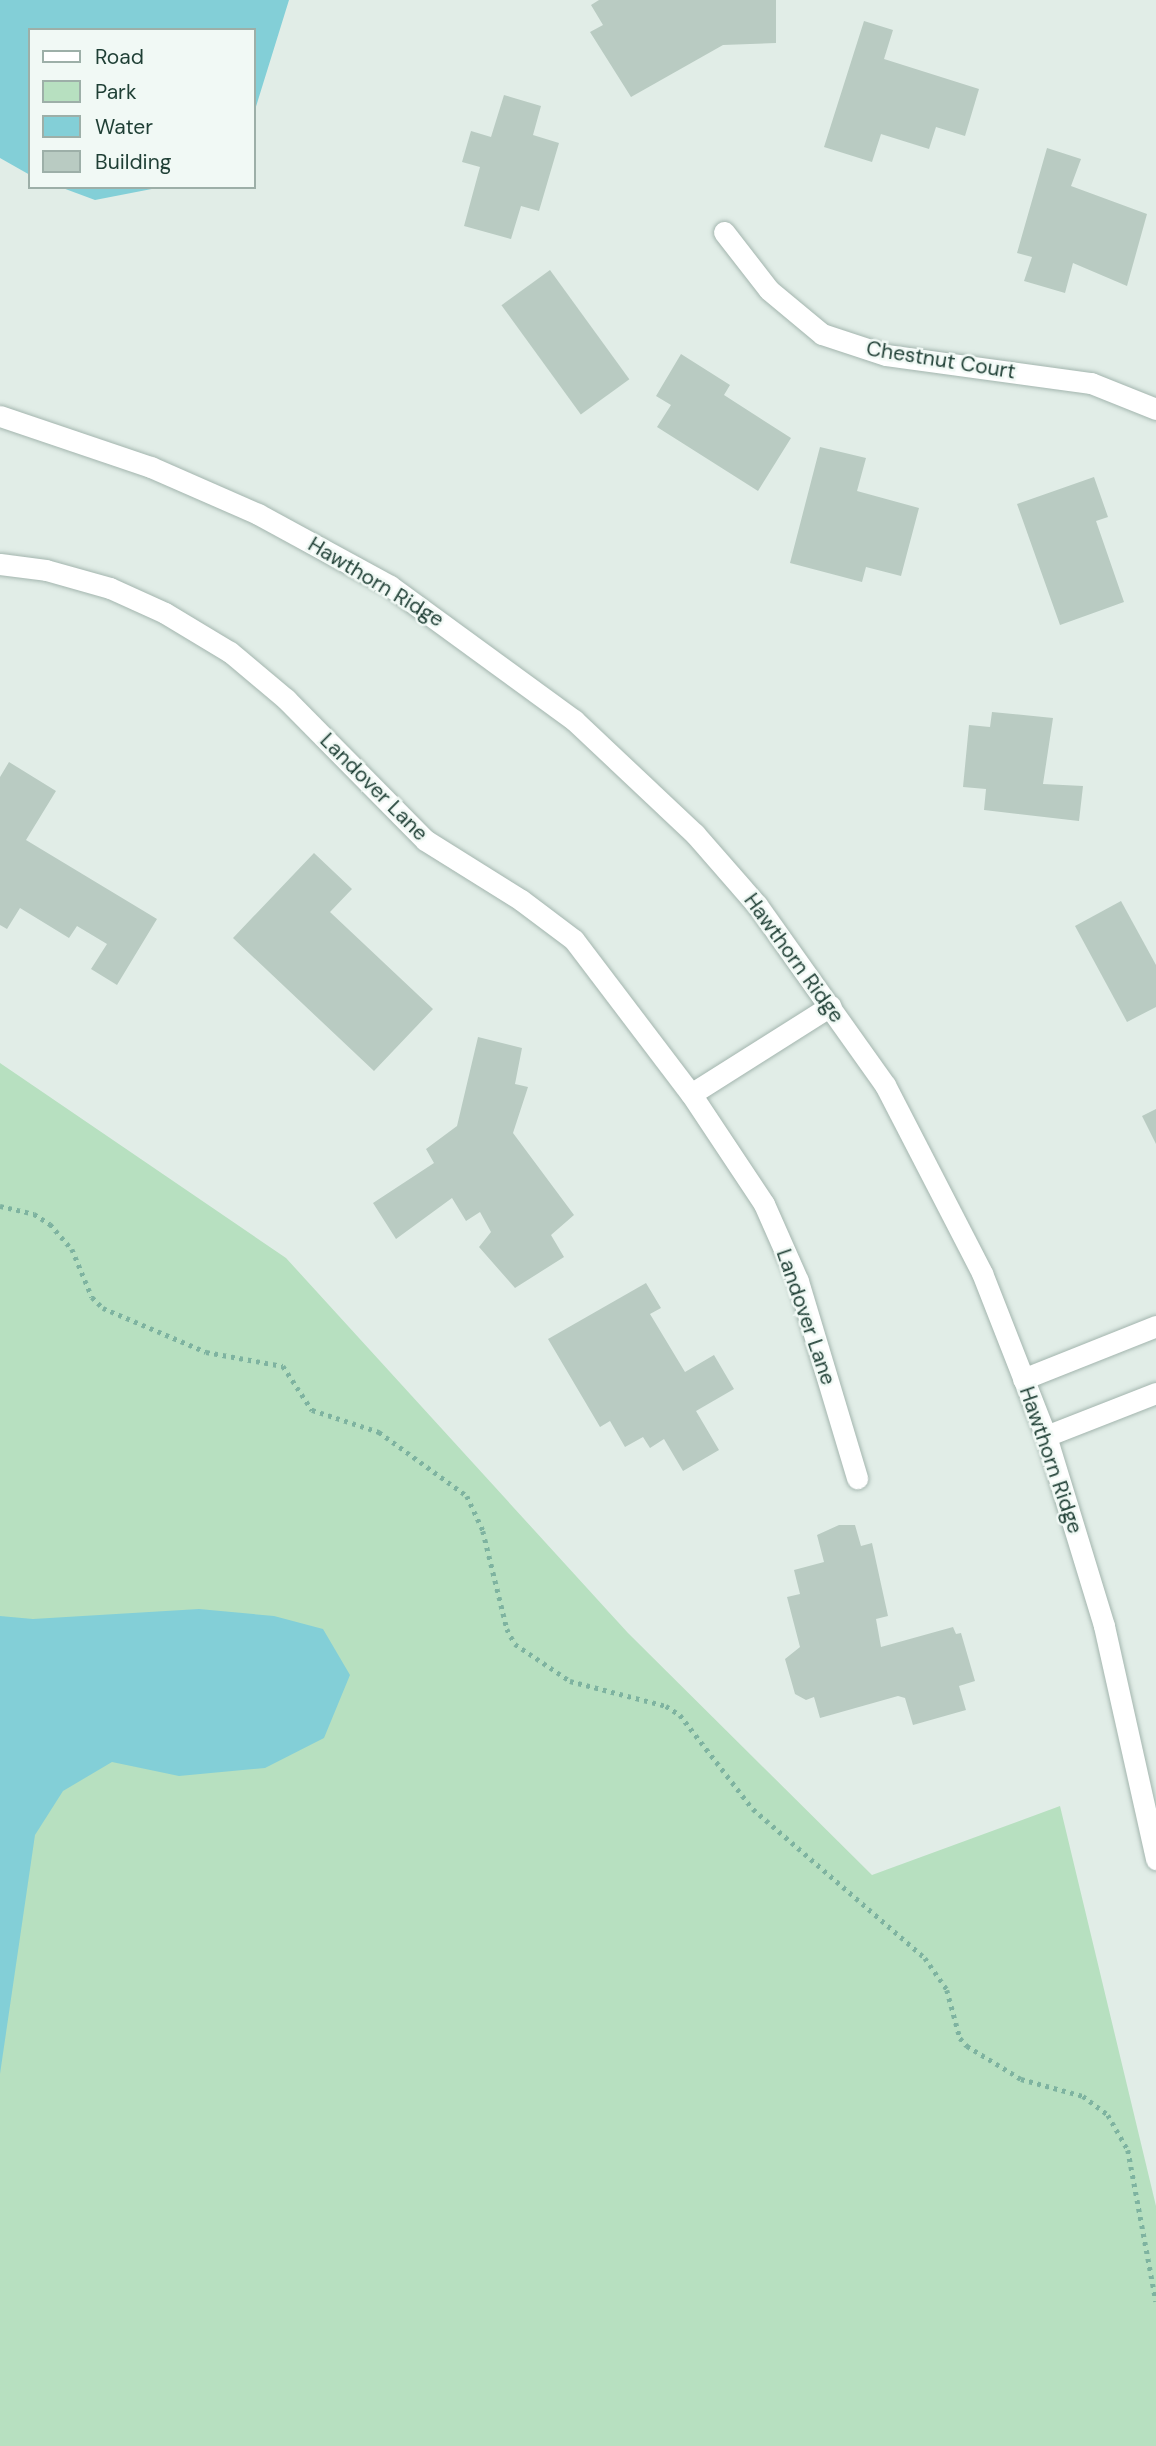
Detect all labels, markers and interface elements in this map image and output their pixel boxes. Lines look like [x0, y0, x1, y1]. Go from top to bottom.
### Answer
legend [28, 28, 256, 189]
text: Road [95, 43, 144, 71]
text: Park [95, 78, 136, 106]
text: Water [95, 113, 153, 141]
text: Building [95, 148, 171, 176]
street label: Chestnut Court [865, 336, 1017, 384]
street label: Hawthorn Ridge [304, 532, 448, 632]
street label: Landover Lane [315, 728, 433, 846]
street label: Hawthorn Ridge [739, 888, 849, 1028]
street label: Landover Lane [771, 1246, 841, 1388]
street label: Hawthorn Ridge [1014, 1383, 1088, 1537]

